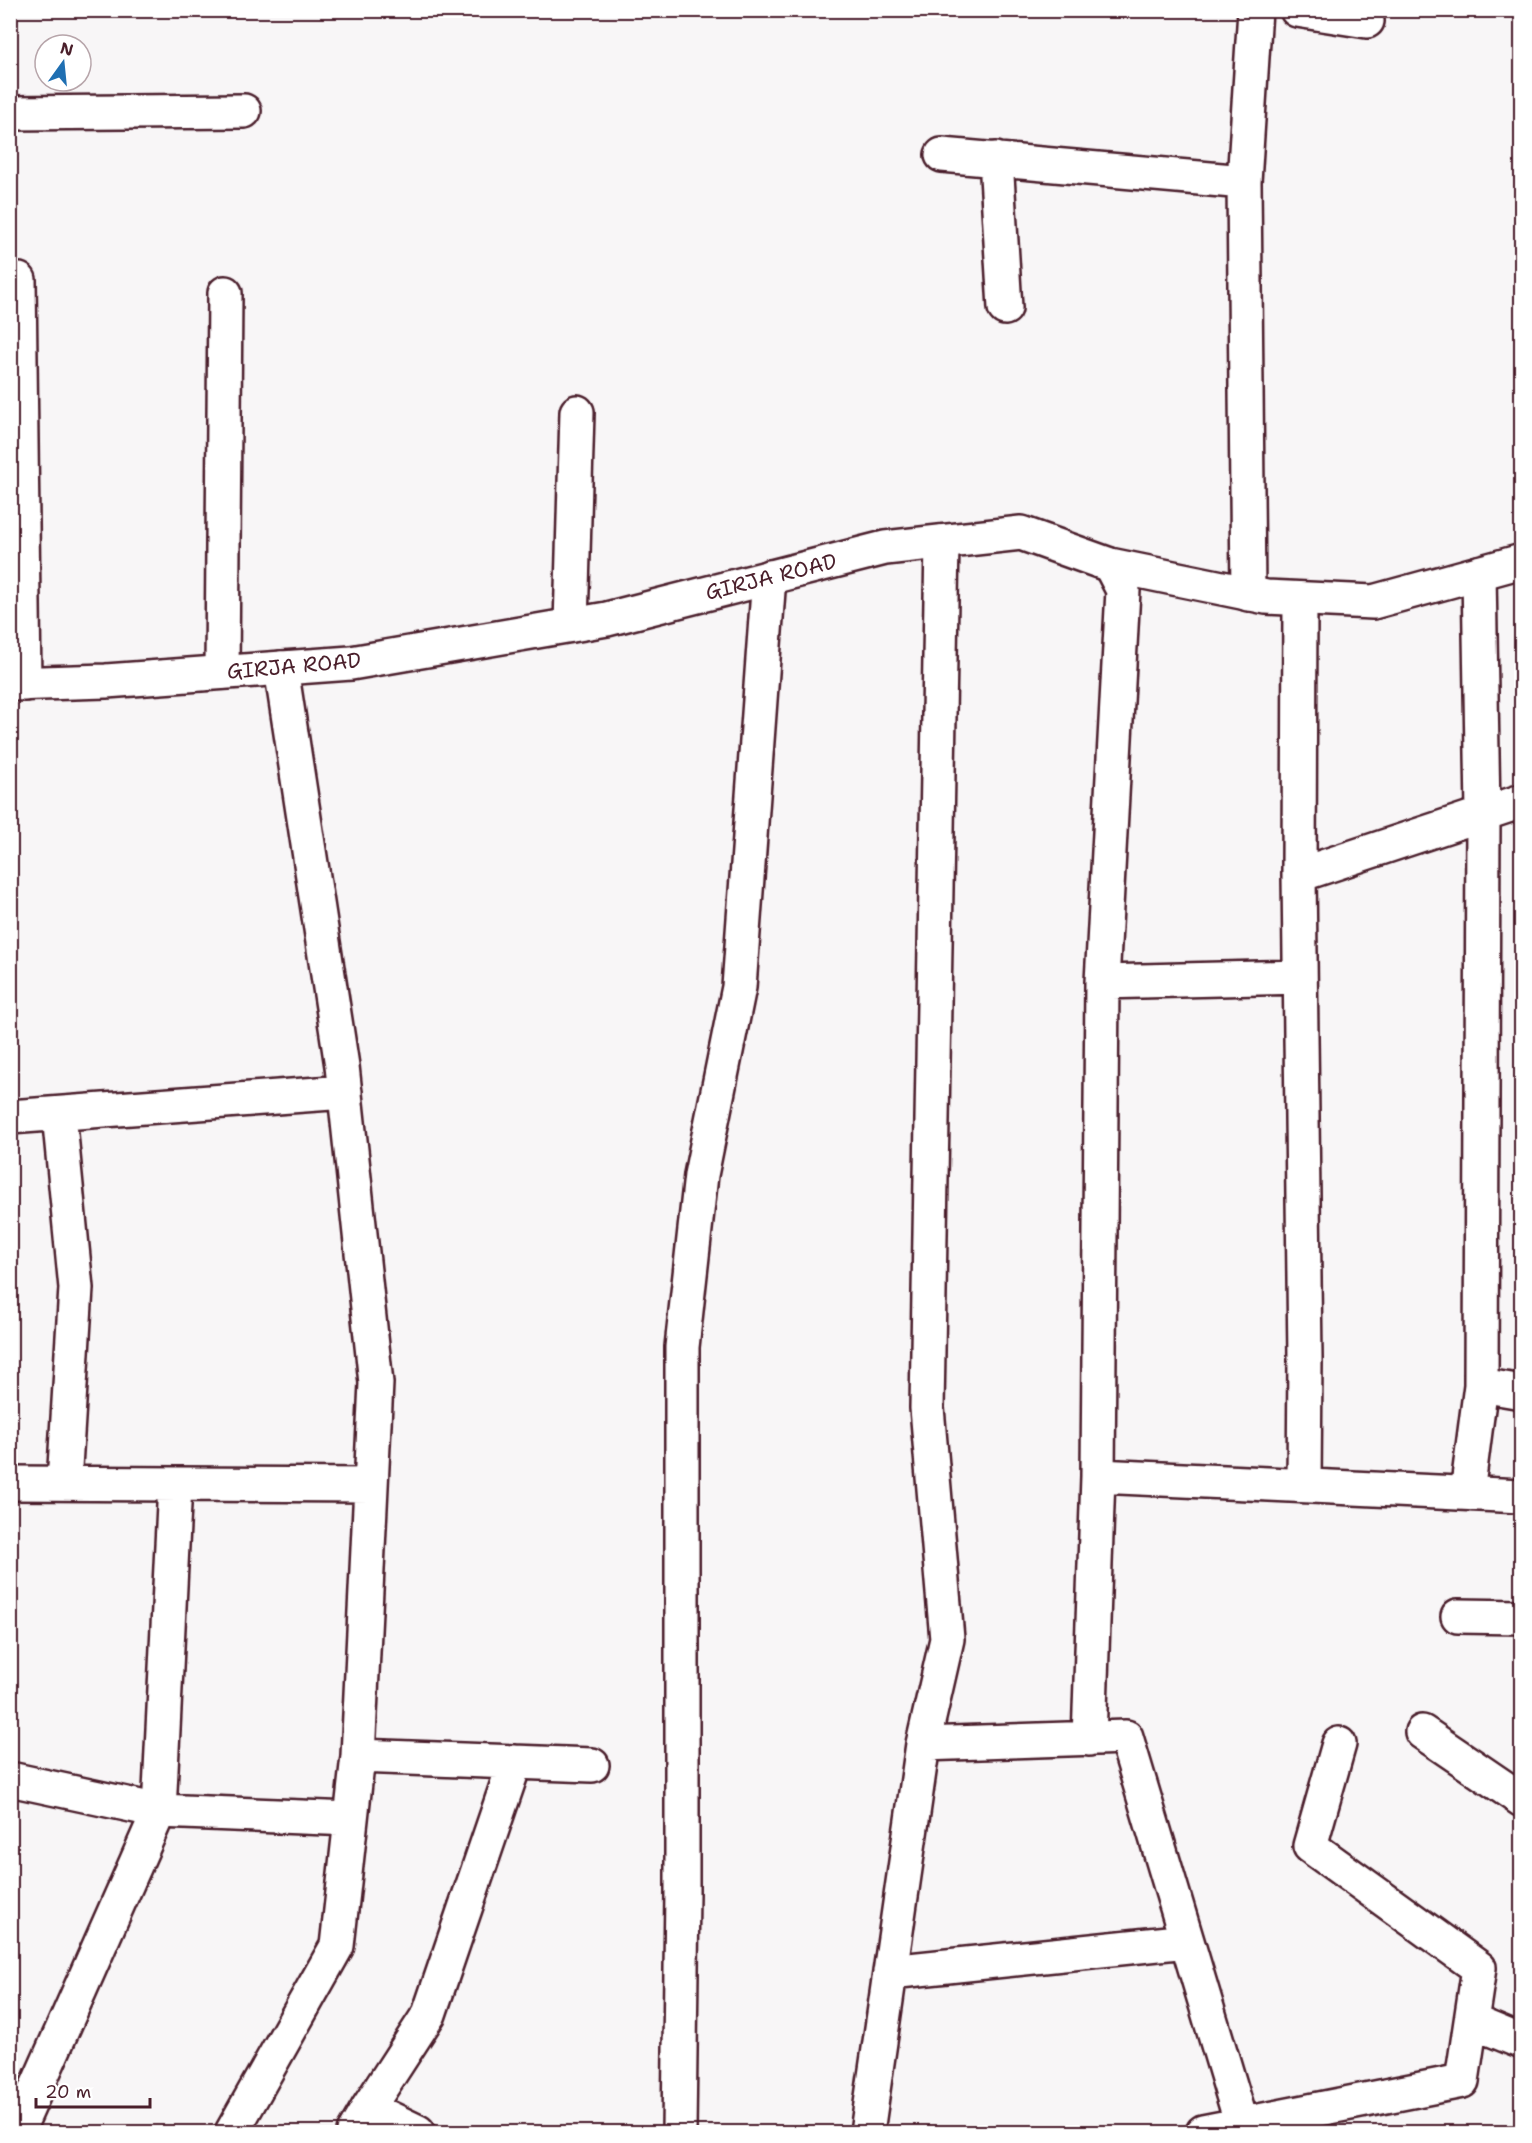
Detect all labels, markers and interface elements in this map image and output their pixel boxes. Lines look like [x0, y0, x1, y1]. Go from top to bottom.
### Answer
north arrow [33, 33, 93, 93]
text: N [58, 37, 76, 61]
street label: GIRJA ROAD [702, 547, 840, 607]
street label: GIRJA ROAD [226, 646, 362, 686]
scale bar [36, 2071, 150, 2109]
text: 20 m [45, 2080, 91, 2104]

